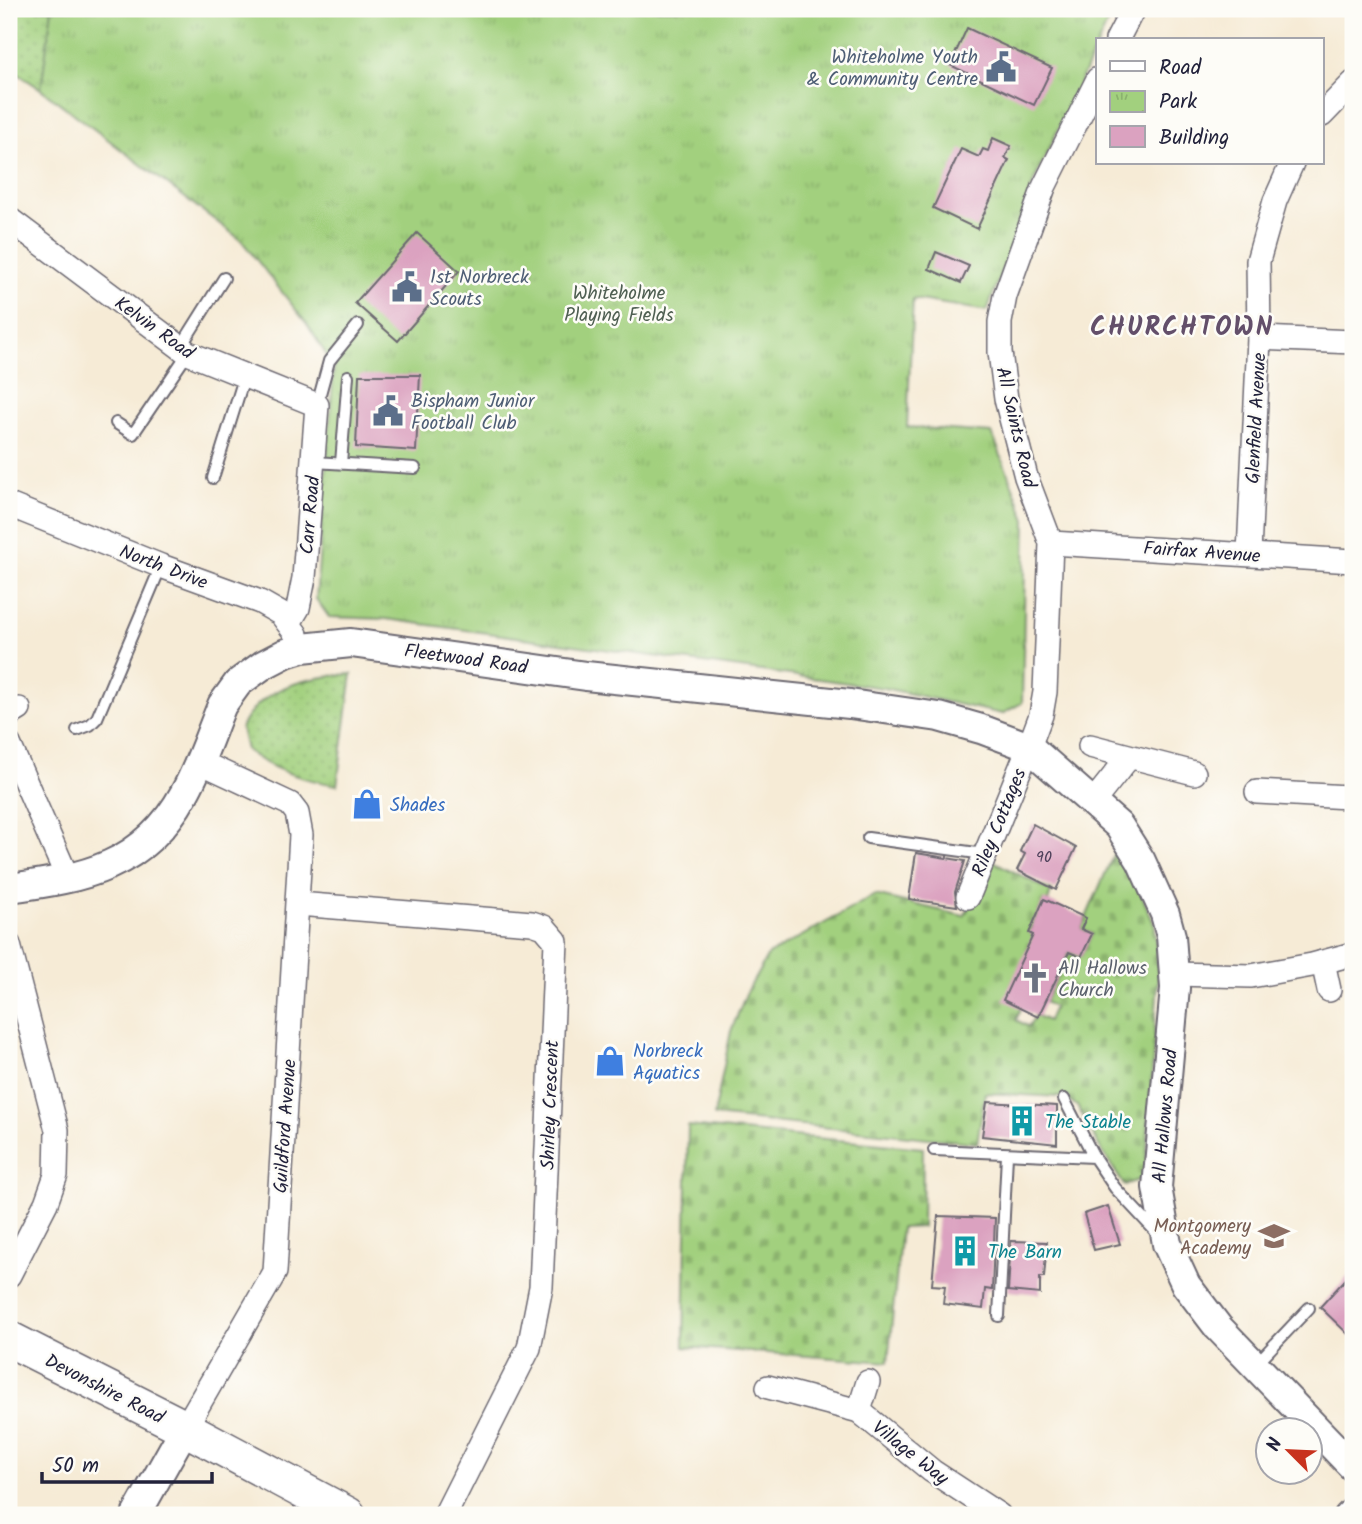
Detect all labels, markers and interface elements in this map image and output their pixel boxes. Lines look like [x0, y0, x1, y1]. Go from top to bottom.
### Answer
legend [1096, 38, 1324, 164]
place label: Whiteholme Youth & Community Centre [807, 43, 978, 95]
public building icon: Whiteholme Youth & Community Centre [984, 50, 1018, 84]
text: Road [1159, 52, 1202, 85]
text: Park [1159, 86, 1197, 119]
text: Building [1159, 122, 1229, 155]
place label: 1st Norbreck Scouts [430, 263, 529, 315]
public building icon: 1st Norbreck Scouts [390, 270, 424, 304]
park label: Whiteholme Playing Fields [564, 279, 674, 331]
street label: Kelvin Road [107, 289, 201, 368]
district label: CHURCHTOWN [1090, 307, 1274, 349]
street label: Glenfield Avenue [1239, 351, 1275, 484]
street label: All Saints Road [987, 364, 1044, 491]
place label: Bispham Junior Football Club [411, 387, 536, 439]
public building icon: Bispham Junior Football Club [371, 394, 405, 428]
street label: Carr Road [293, 474, 329, 556]
street label: Fairfax Avenue [1142, 534, 1262, 572]
street label: North Drive [115, 537, 212, 599]
street label: Fleetwood Road [402, 636, 530, 684]
street label: Riley Cottages [964, 764, 1035, 882]
shop icon: Shades [350, 787, 384, 821]
place label: Shades [390, 791, 445, 821]
house number: 90 [1036, 845, 1052, 870]
place label: All Hallows Church [1058, 954, 1147, 1006]
church icon: All Hallows Church [1018, 961, 1052, 995]
place label: Norbreck Aquatics [633, 1037, 703, 1089]
street label: Shirley Crescent [534, 1039, 568, 1170]
shop icon: Norbreck Aquatics [593, 1044, 627, 1078]
street label: All Hallows Road [1145, 1047, 1187, 1185]
street label: Guildford Avenue [266, 1058, 306, 1194]
building icon: The Stable [1005, 1104, 1039, 1138]
place label: The Stable [1045, 1108, 1132, 1138]
place label: Montgomery Academy [1153, 1212, 1252, 1264]
school or university icon: Montgomery Academy [1257, 1219, 1291, 1253]
building icon: The Barn [948, 1234, 982, 1268]
place label: The Barn [988, 1238, 1062, 1268]
street label: Devonshire Road [39, 1347, 170, 1433]
street label: Village Way [865, 1414, 956, 1494]
north arrow [1254, 1416, 1324, 1486]
text: N [1259, 1433, 1291, 1456]
scale bar [42, 1440, 212, 1484]
text: 50 m [52, 1450, 99, 1483]

